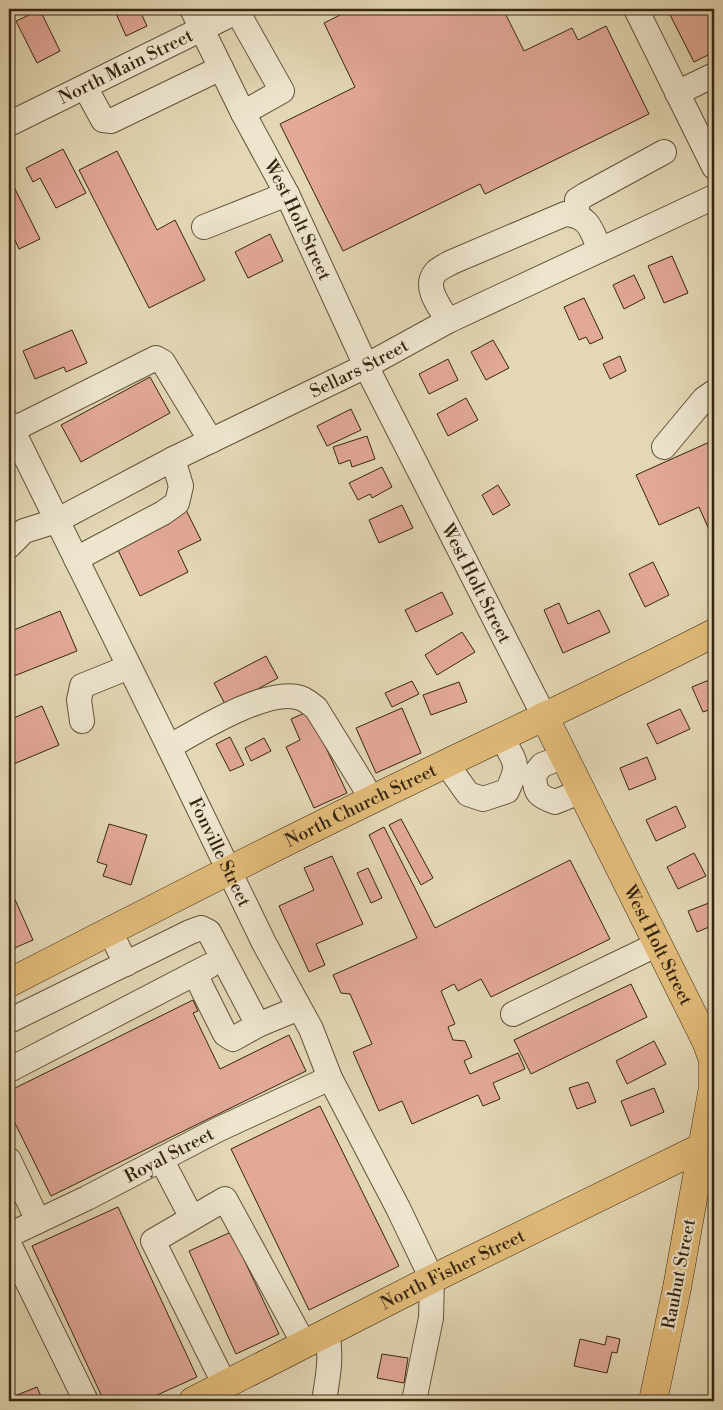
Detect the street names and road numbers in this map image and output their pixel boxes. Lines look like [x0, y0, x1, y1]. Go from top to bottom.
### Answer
street label: North Main Street [55, 23, 197, 109]
street label: West Holt Street [258, 155, 337, 284]
street label: Sellars Street [306, 333, 413, 403]
street label: West Holt Street [436, 519, 517, 648]
street label: North Church Street [281, 758, 441, 852]
street label: Fonville Street [184, 794, 256, 911]
street label: West Holt Street [618, 880, 698, 1010]
street label: Royal Street [120, 1122, 218, 1188]
street label: Rauhut Street [657, 1216, 701, 1331]
street label: North Fisher Street [376, 1224, 529, 1315]

